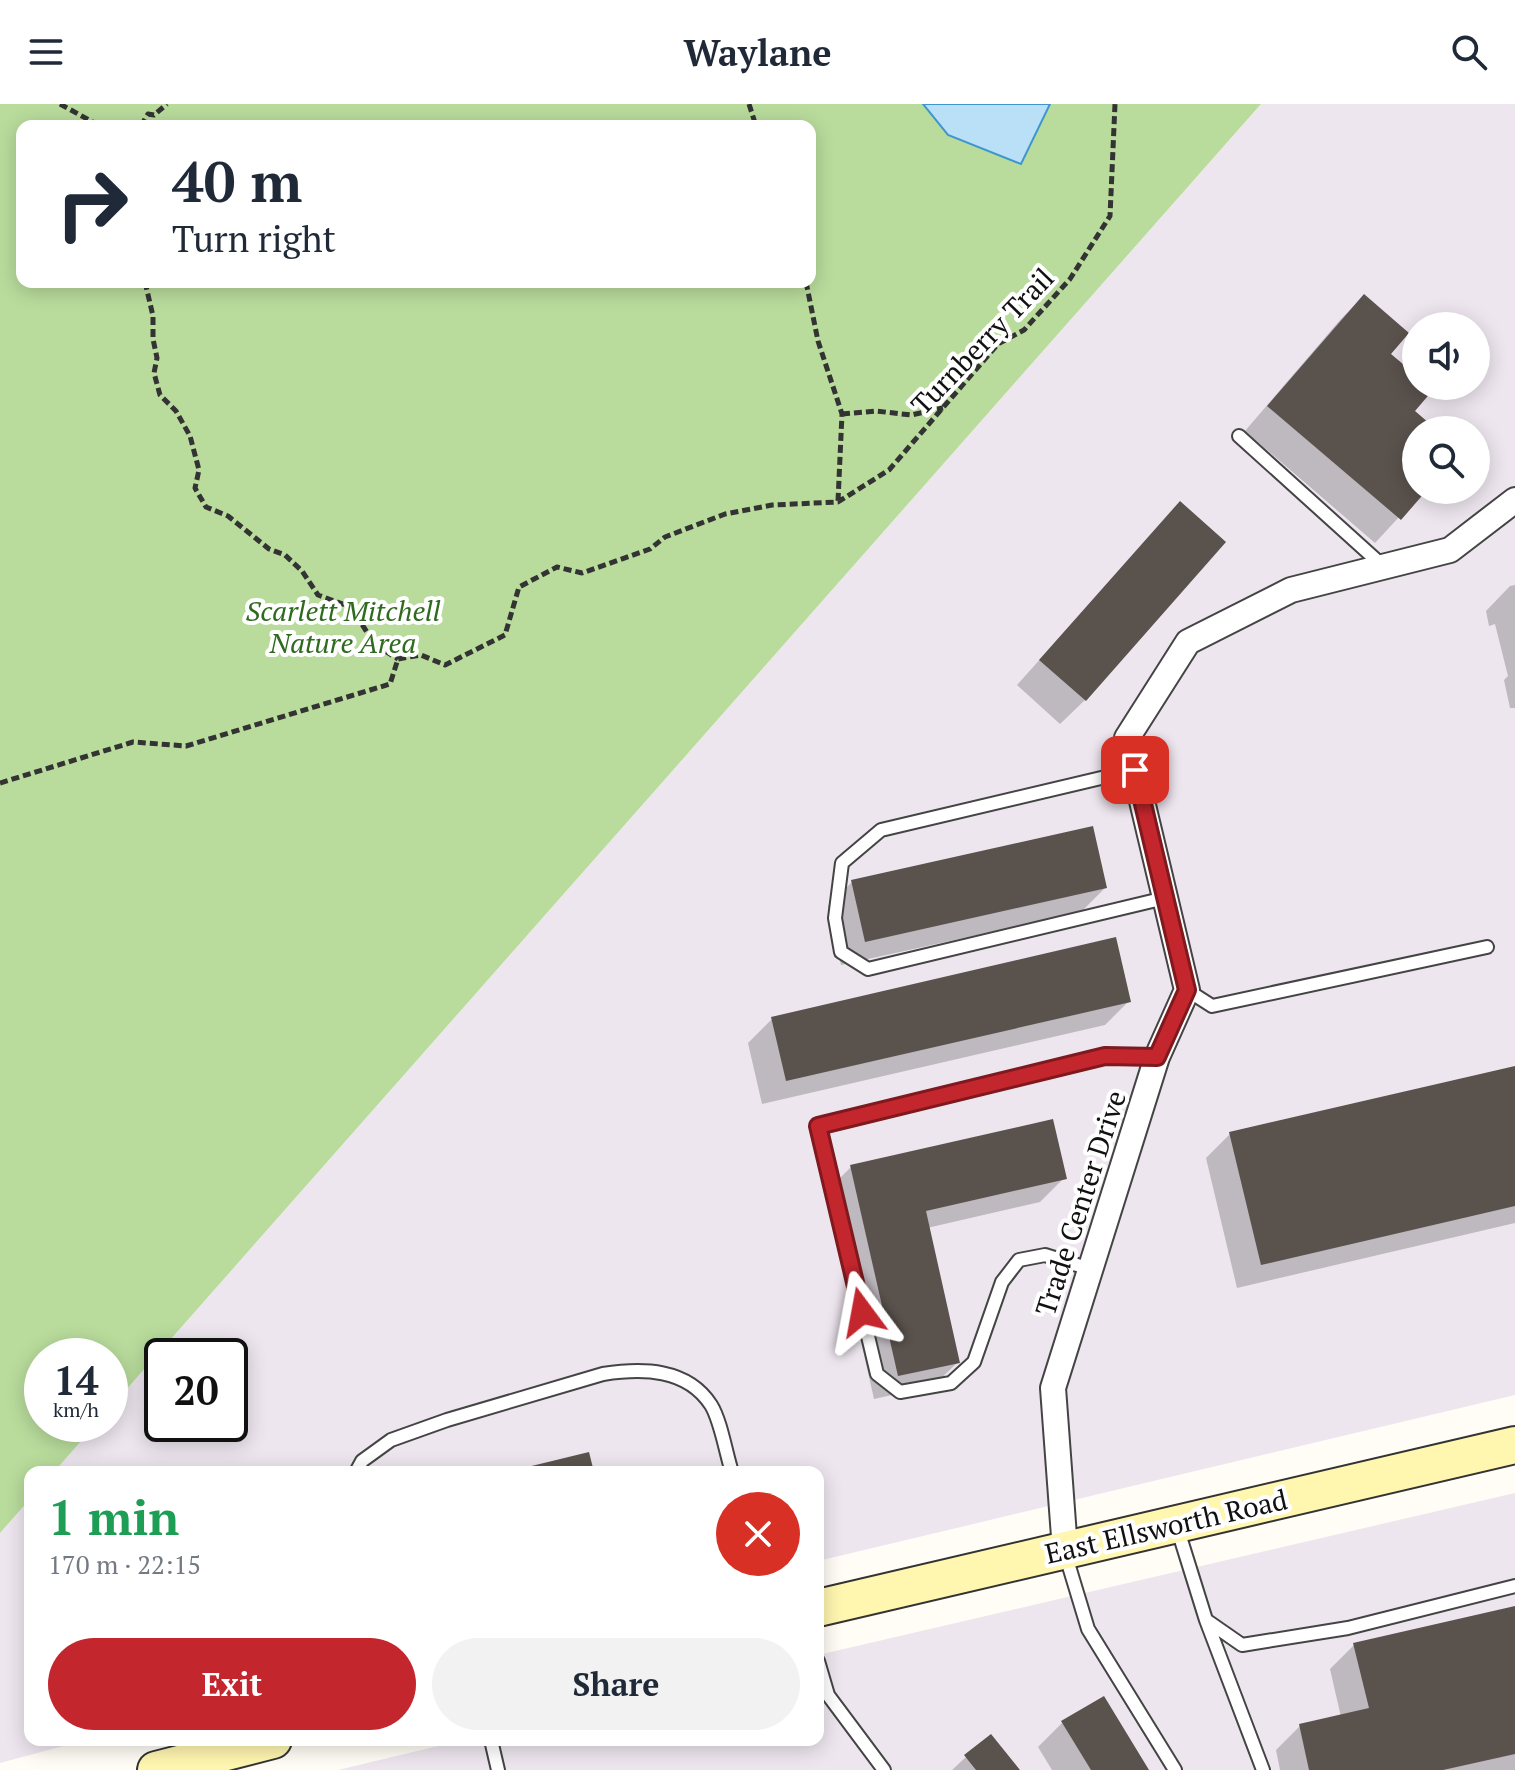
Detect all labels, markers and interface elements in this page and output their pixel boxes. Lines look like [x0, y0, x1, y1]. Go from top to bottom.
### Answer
text: Waylane [683, 29, 832, 76]
icon: menu [24, 30, 68, 74]
icon: search [1447, 30, 1491, 74]
text: 40 m [172, 144, 302, 218]
icon: right [40, 152, 144, 256]
text: Turn right [172, 215, 336, 262]
street label: Turnberry Trail [903, 260, 1061, 422]
map controls [1402, 312, 1490, 504]
button: sound [1402, 312, 1490, 400]
button: search [1402, 416, 1490, 504]
park label: Scarlett Mitchell Nature Area [245, 592, 441, 661]
pin [1101, 736, 1169, 804]
icon: arrive [1113, 748, 1157, 792]
street label: Trade Center Drive [1026, 1086, 1134, 1320]
position arrow [820, 1270, 904, 1354]
speed limit sign: 20 [144, 1338, 248, 1442]
text: 14 [53, 1353, 99, 1406]
text: km/h [53, 1396, 99, 1423]
street label: East Ellsworth Road [1041, 1480, 1291, 1572]
text: 1 min [48, 1485, 179, 1549]
button: close [716, 1492, 800, 1576]
text: 170 m · 22:15 [48, 1547, 201, 1581]
button: Exit [48, 1638, 416, 1730]
button: Share [432, 1638, 800, 1730]

